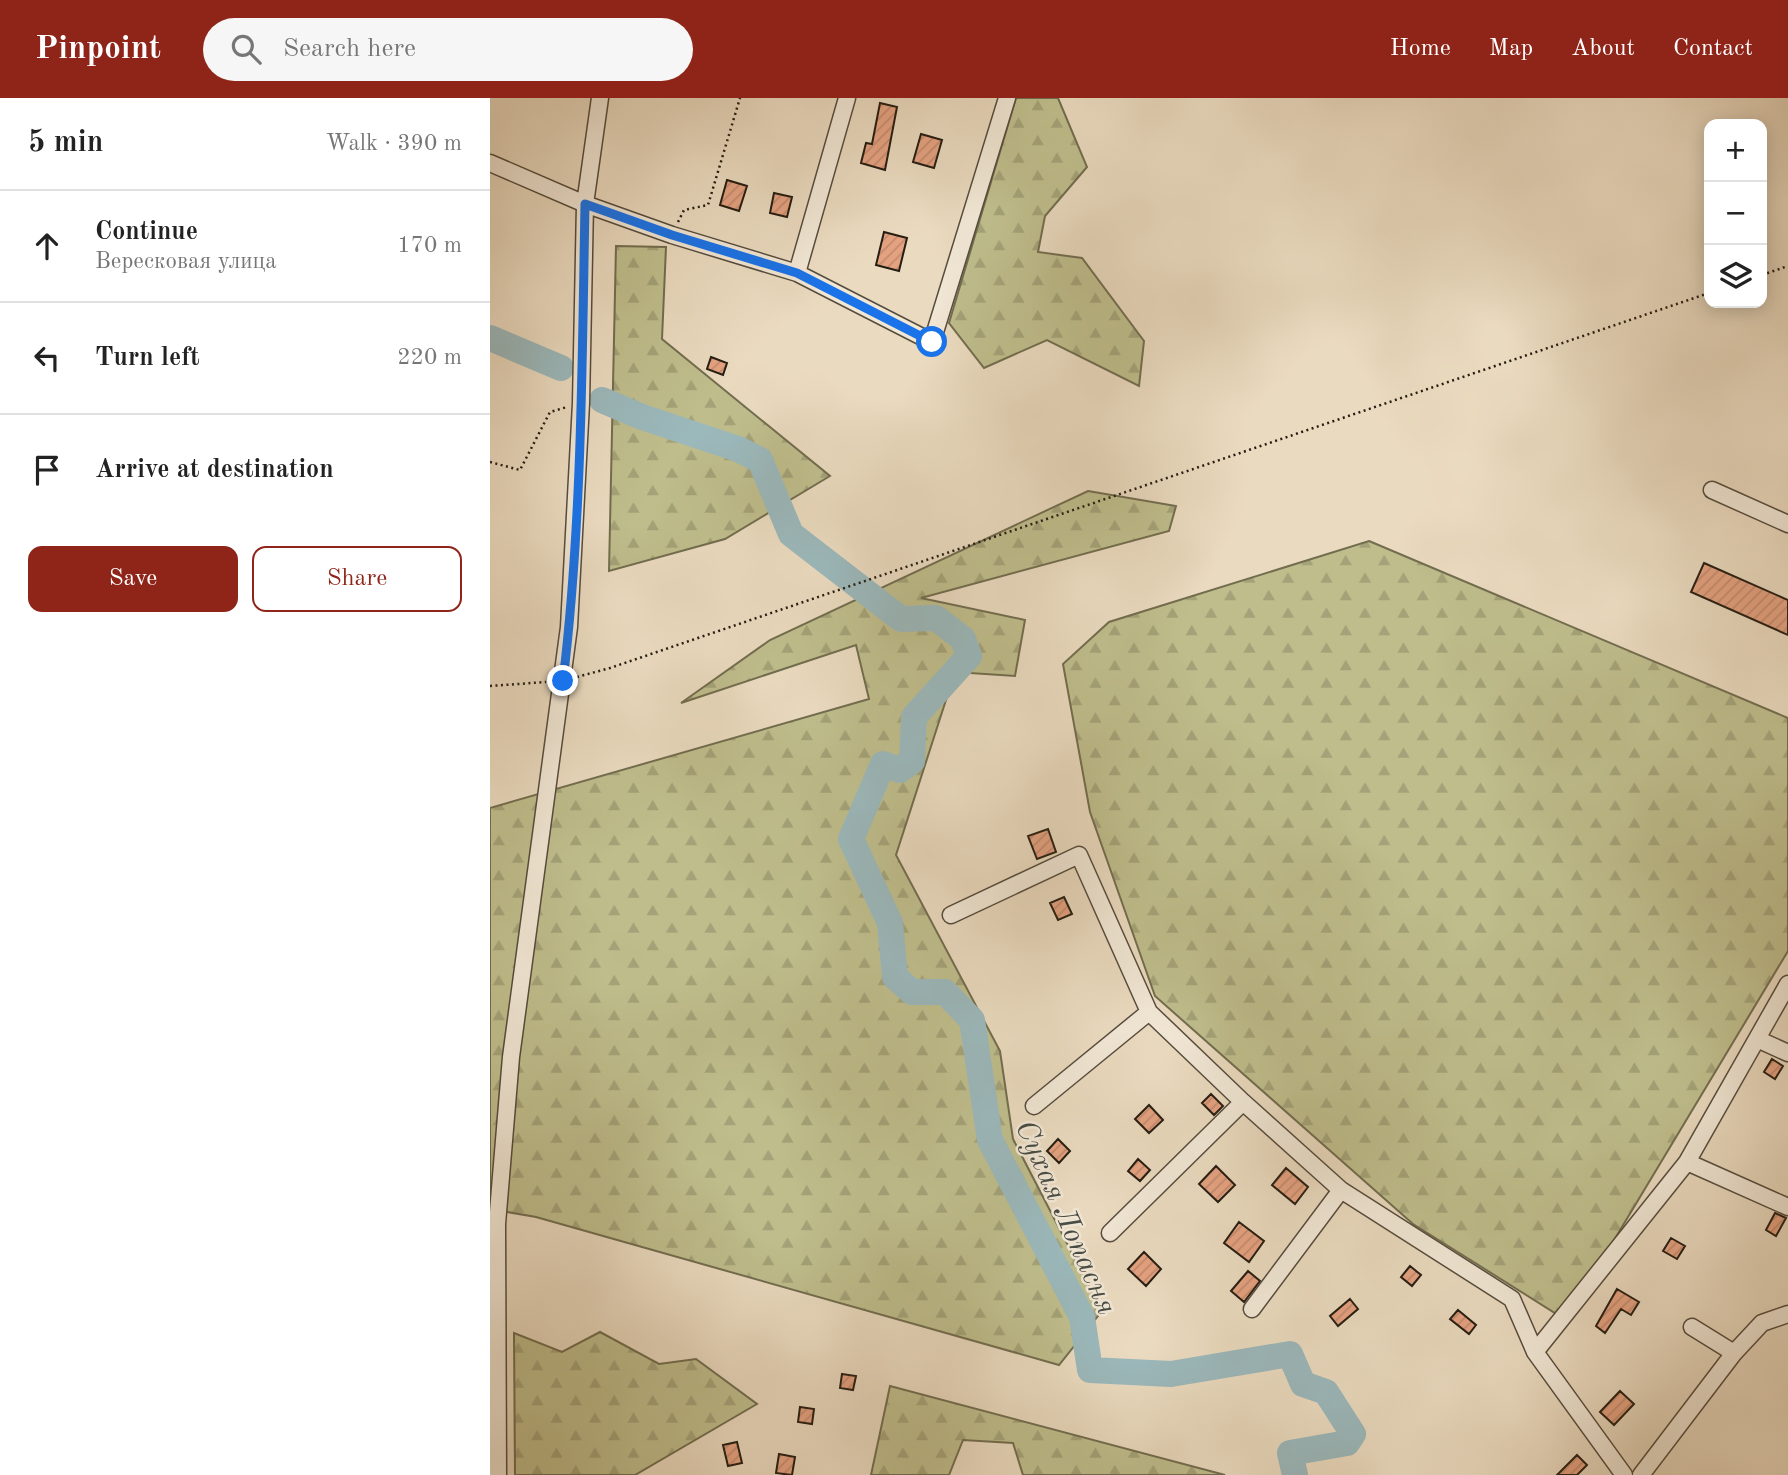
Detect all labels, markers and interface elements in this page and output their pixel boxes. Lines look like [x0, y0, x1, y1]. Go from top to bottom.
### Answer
search box [203, 18, 693, 81]
icon: search [227, 30, 265, 68]
text: Pinpoint [35, 33, 161, 66]
text: Search here [283, 36, 416, 62]
text: Home [1390, 37, 1451, 61]
text: Map [1489, 37, 1533, 61]
text: About [1571, 37, 1635, 61]
text: Contact [1673, 37, 1753, 61]
map controls [1704, 119, 1767, 308]
button: + [1704, 119, 1767, 182]
text: 5 min [28, 128, 103, 158]
text: Walk · 390 m [326, 132, 462, 155]
button: − [1704, 182, 1767, 245]
text: Continue [95, 219, 198, 245]
icon: ahead [28, 227, 66, 265]
text: 170 m [397, 234, 462, 257]
button: layers [1704, 245, 1767, 308]
text: Вересковая улица [95, 250, 277, 273]
route start [916, 326, 947, 357]
icon: left [28, 339, 66, 377]
text: Turn left [95, 345, 200, 371]
text: 220 m [397, 346, 462, 369]
icon: arrive [28, 451, 66, 489]
text: Arrive at destination [95, 457, 334, 483]
button: Save [28, 546, 238, 612]
button: Share [252, 546, 462, 612]
route end [547, 665, 578, 696]
water label: Сухая Лопасня [1009, 1116, 1121, 1320]

